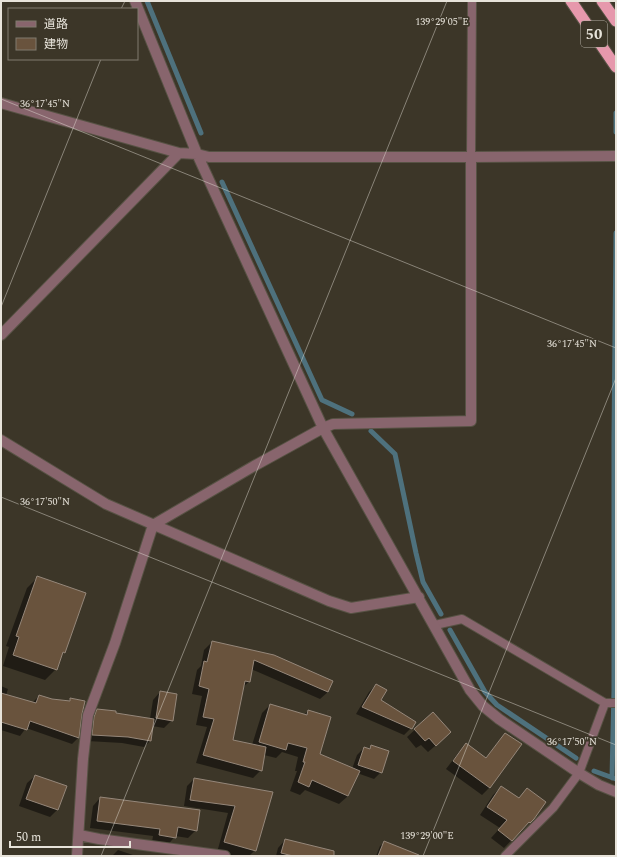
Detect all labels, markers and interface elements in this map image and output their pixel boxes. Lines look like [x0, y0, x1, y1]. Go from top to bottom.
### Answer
legend [8, 8, 138, 60]
text: 139°29'05"E [415, 14, 469, 30]
text: 道路 [44, 15, 68, 34]
road number: 50 [581, 21, 607, 47]
text: 建物 [44, 35, 68, 54]
text: 36°17'45"N [20, 96, 70, 112]
text: 36°17'45"N [547, 336, 597, 352]
text: 36°17'50"N [20, 494, 70, 510]
text: 36°17'50"N [547, 734, 597, 750]
scale bar [10, 823, 130, 849]
text: 50 m [16, 828, 41, 847]
text: 139°29'00"E [400, 828, 454, 844]

